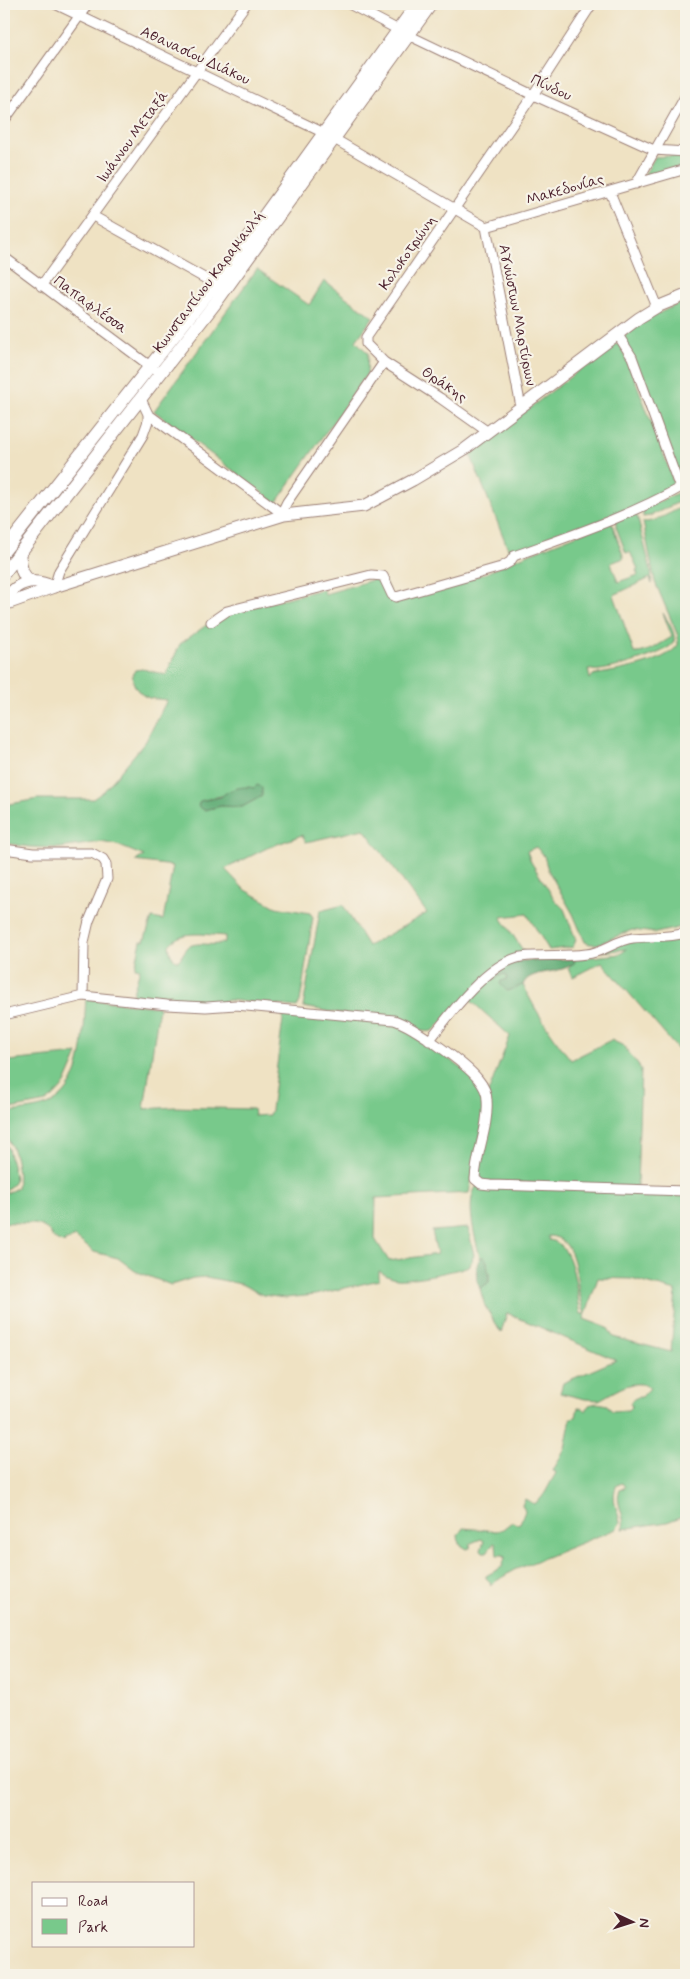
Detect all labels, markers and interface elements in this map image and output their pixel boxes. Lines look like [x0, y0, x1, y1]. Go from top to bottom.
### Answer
street label: Αθανασίου Διάκου [137, 22, 253, 90]
street label: Πίνδου [527, 70, 575, 106]
street label: Ιωάννου Μεταξά [93, 86, 174, 187]
street label: Μακεδονίας [524, 169, 607, 211]
street label: Κωνσταντίνου Καραμανλή [149, 207, 269, 357]
street label: Κολοκοτρώνη [375, 211, 441, 295]
street label: Αγνώστων Μαρτύρων [493, 242, 541, 388]
street label: Παπαφλέσσα [49, 271, 131, 339]
street label: Θράκης [417, 362, 471, 408]
legend [32, 1882, 195, 1946]
text: Road [78, 1892, 108, 1912]
north arrow [608, 1896, 658, 1946]
text: Park [78, 1918, 108, 1938]
text: N [635, 1918, 653, 1928]

